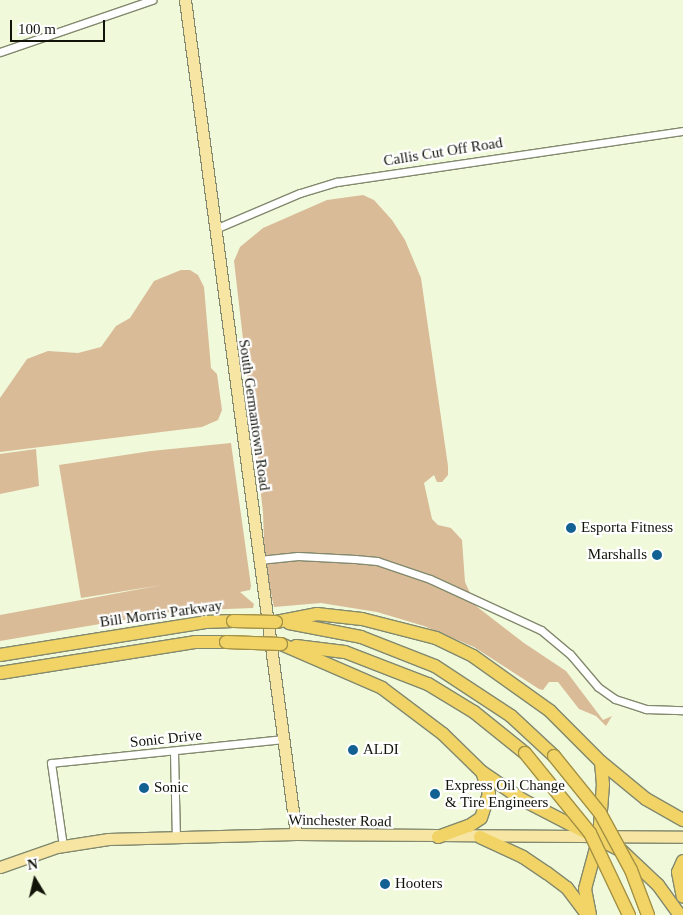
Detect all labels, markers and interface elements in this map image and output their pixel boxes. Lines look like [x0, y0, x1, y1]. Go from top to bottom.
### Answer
scale bar [12, 10, 108, 42]
text: 100 m [18, 21, 56, 37]
street label: Callis Cut Off Road [382, 134, 504, 170]
street label: South Germantown Road [234, 338, 274, 492]
place label: Esporta Fitness [581, 519, 673, 537]
marker: Esporta Fitness [565, 522, 577, 534]
place label: Marshalls [588, 546, 647, 564]
marker: Marshalls [651, 549, 663, 561]
street label: Bill Morris Parkway [99, 597, 223, 631]
street label: Sonic Drive [129, 726, 203, 752]
place label: ALDI [363, 741, 399, 759]
marker: ALDI [347, 744, 359, 756]
place label: Express Oil Change & Tire Engineers [445, 776, 565, 811]
place label: Sonic [154, 779, 188, 797]
marker: Sonic [138, 782, 150, 794]
marker: Express Oil Change & Tire Engineers [429, 788, 441, 800]
street label: Winchester Road [288, 811, 392, 831]
north arrow [10, 855, 60, 905]
text: N [26, 856, 39, 873]
place label: Hooters [395, 875, 442, 893]
marker: Hooters [379, 878, 391, 890]

